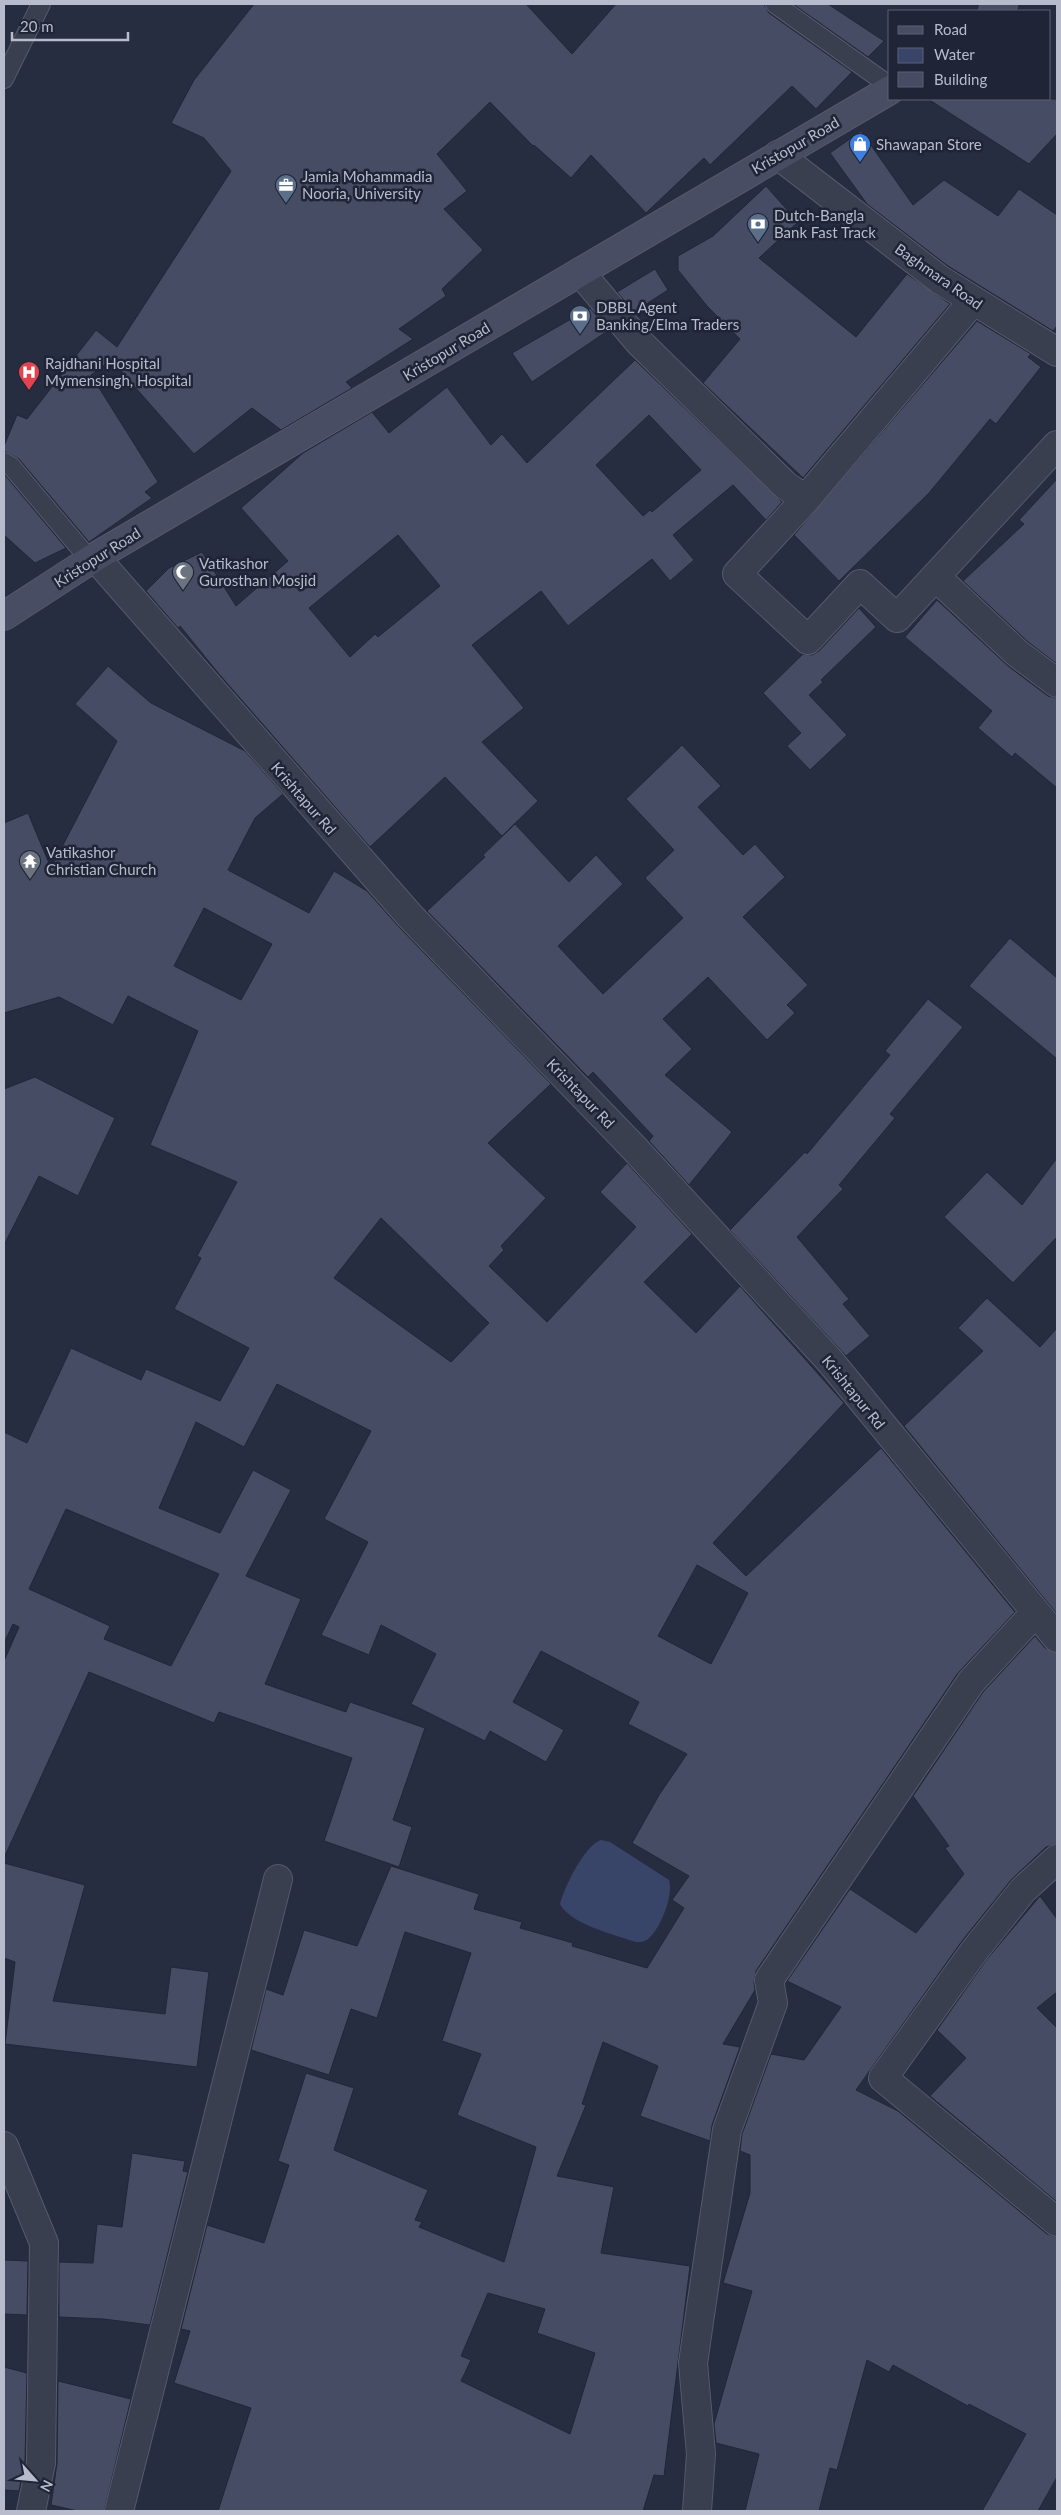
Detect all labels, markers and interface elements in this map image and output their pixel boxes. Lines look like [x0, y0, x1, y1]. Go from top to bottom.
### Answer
scale bar [12, 10, 129, 42]
legend [888, 10, 1051, 100]
text: 20 m [20, 17, 54, 35]
text: Road [934, 20, 967, 38]
text: Water [934, 45, 975, 63]
text: Building [934, 70, 987, 88]
street label: Kristopur Road [748, 113, 842, 177]
shop icon: Shawapan Store [848, 132, 872, 163]
place label: Shawapan Store [876, 135, 982, 153]
place label: Jamia Mohammadia Nooria, University [302, 167, 432, 202]
office icon: Jamia Mohammadia Nooria, University [274, 173, 298, 204]
place label: Dutch-Bangla Bank Fast Track [774, 206, 876, 241]
bank icon: Dutch-Bangla Bank Fast Track [746, 212, 770, 243]
street label: Baghmara Road [892, 239, 986, 313]
place label: DBBL Agent Banking/Elma Traders [596, 298, 739, 333]
bank icon: DBBL Agent Banking/Elma Traders [568, 304, 592, 335]
street label: Kristopur Road [399, 318, 493, 384]
place label: Rajdhani Hospital Mymensingh, Hospital [45, 354, 192, 389]
hospital icon: Rajdhani Hospital Mymensingh, Hospital [17, 360, 41, 391]
street label: Kristopur Road [51, 523, 143, 591]
place label: Vatikashor Gurosthan Mosjid [199, 554, 316, 589]
mosque icon: Vatikashor Gurosthan Mosjid [171, 560, 195, 591]
street label: Krishtapur Rd [268, 758, 340, 838]
place label: Vatikashor Christian Church [46, 843, 156, 878]
temple icon: Vatikashor Christian Church [18, 849, 42, 880]
street label: Krishtapur Rd [543, 1054, 619, 1132]
street label: Krishtapur Rd [819, 1351, 889, 1433]
north arrow [10, 2455, 60, 2505]
text: N [37, 2477, 57, 2495]

